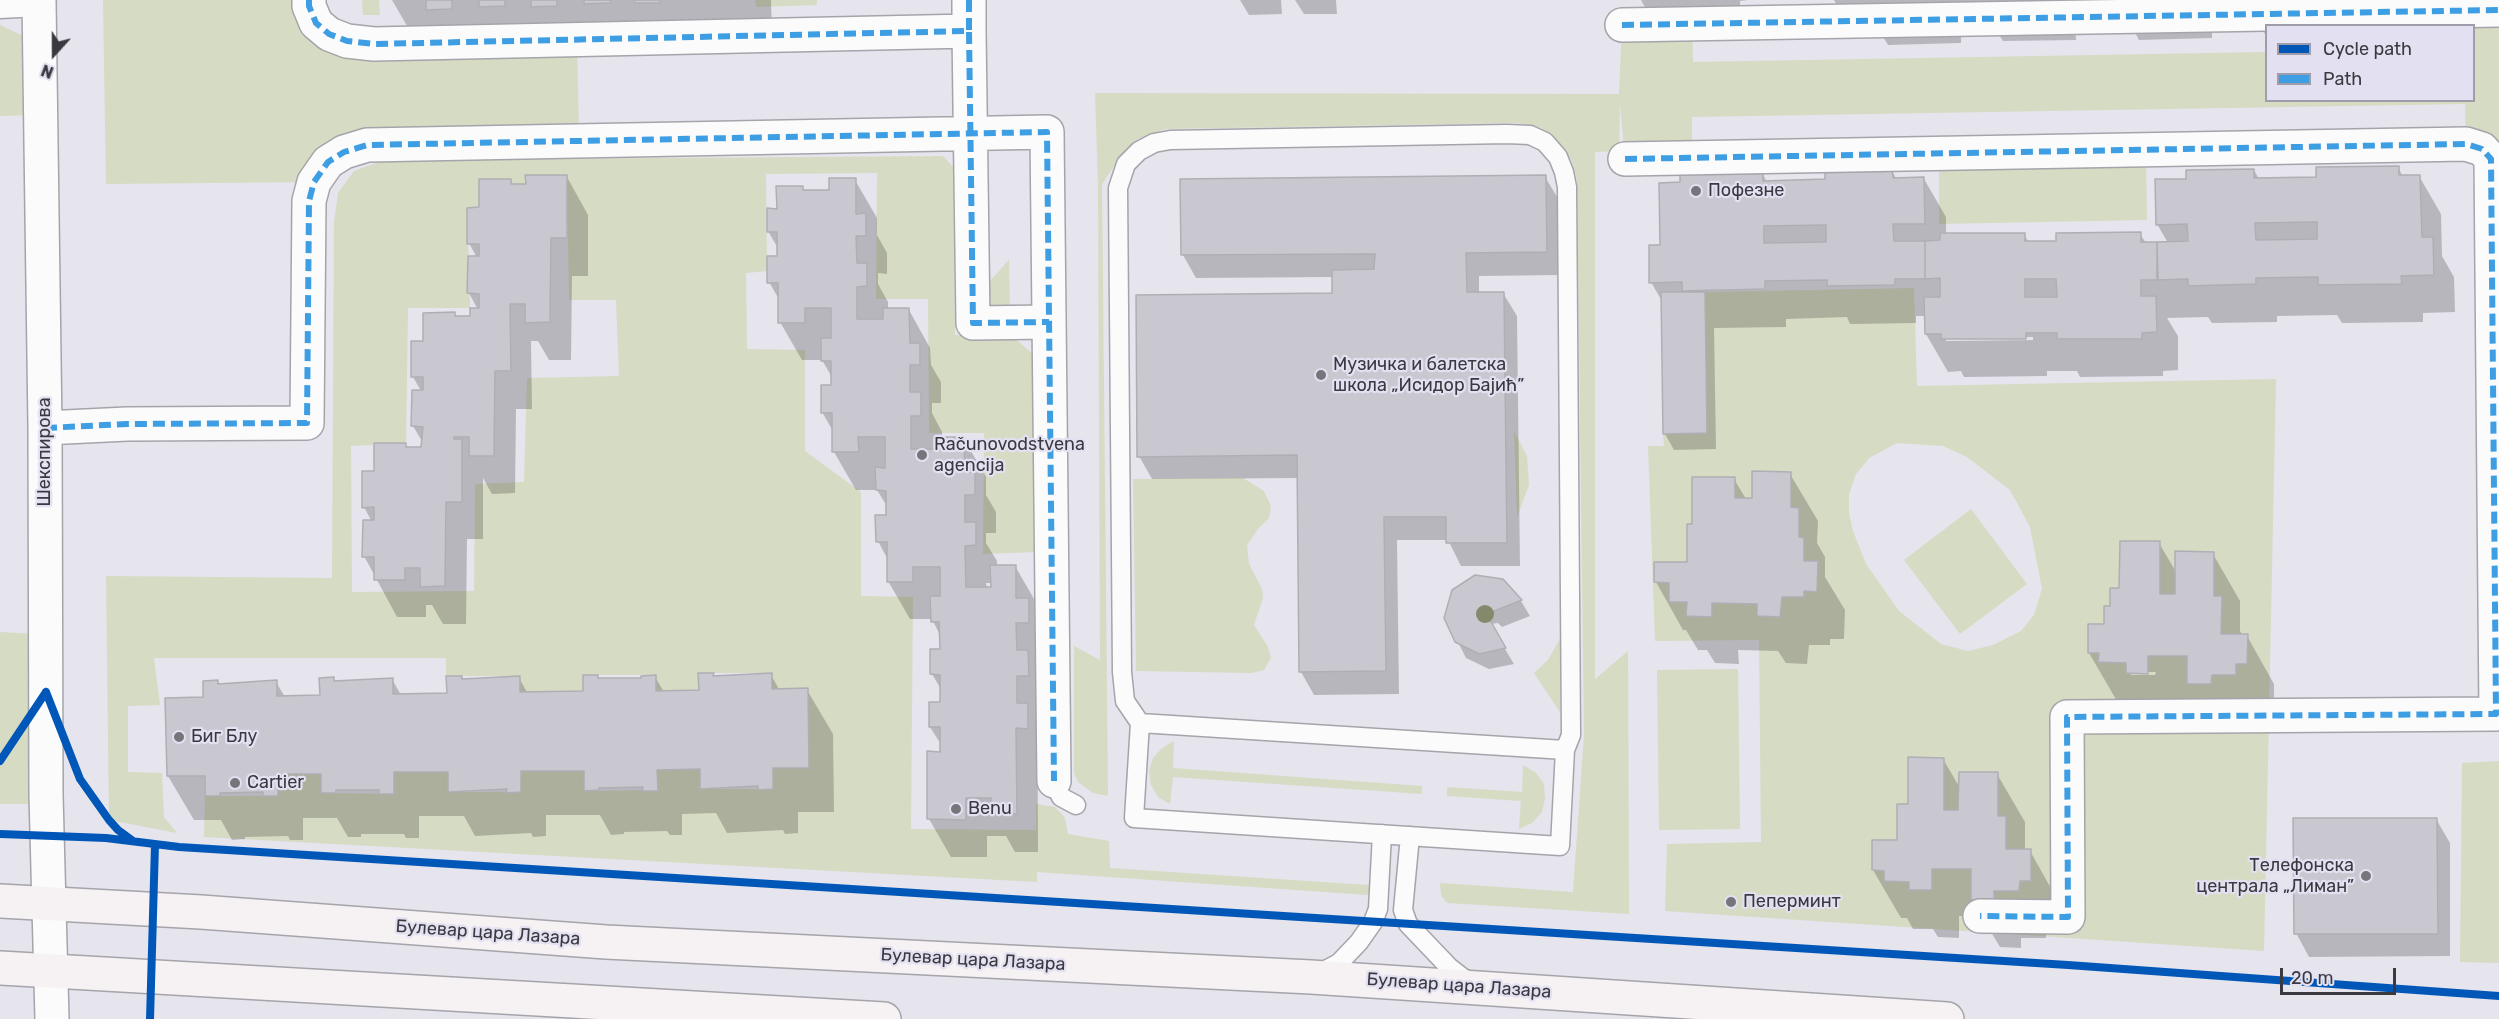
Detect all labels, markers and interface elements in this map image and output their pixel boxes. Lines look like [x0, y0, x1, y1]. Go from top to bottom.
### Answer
north arrow [24, 24, 84, 84]
legend [2265, 24, 2475, 102]
text: Cycle path [2323, 38, 2412, 60]
text: N [39, 60, 56, 82]
text: Path [2323, 68, 2362, 90]
place label: Пофезне [1708, 180, 1784, 202]
marker: Пофезне [1689, 184, 1703, 198]
place label: Музичка и балетска школа „Исидор Бајић” [1333, 354, 1524, 397]
marker: Музичка и балетска школа „Исидор Бајић” [1314, 368, 1328, 382]
street label: Шекспирова [34, 397, 56, 507]
place label: Računovodstvena agencija [934, 434, 1085, 476]
marker: Računovodstvena agencija [915, 448, 929, 462]
place label: Биг Блу [191, 726, 257, 748]
marker: Биг Блу [172, 730, 186, 744]
place label: Cartier [247, 772, 304, 794]
marker: Cartier [228, 776, 242, 790]
place label: Benu [968, 798, 1012, 820]
marker: Benu [949, 802, 963, 816]
place label: Телефонска централа „Лиман” [2196, 855, 2354, 898]
marker: Телефонска централа „Лиман” [2359, 869, 2373, 883]
place label: Пеперминт [1743, 891, 1841, 913]
marker: Пеперминт [1724, 895, 1738, 909]
street label: Булевар цара Лазара [395, 916, 581, 950]
street label: Булевар цара Лазара [880, 944, 1066, 976]
scale bar [2283, 956, 2398, 994]
text: 20 m [2291, 967, 2333, 989]
street label: Булевар цара Лазара [1366, 969, 1552, 1003]

